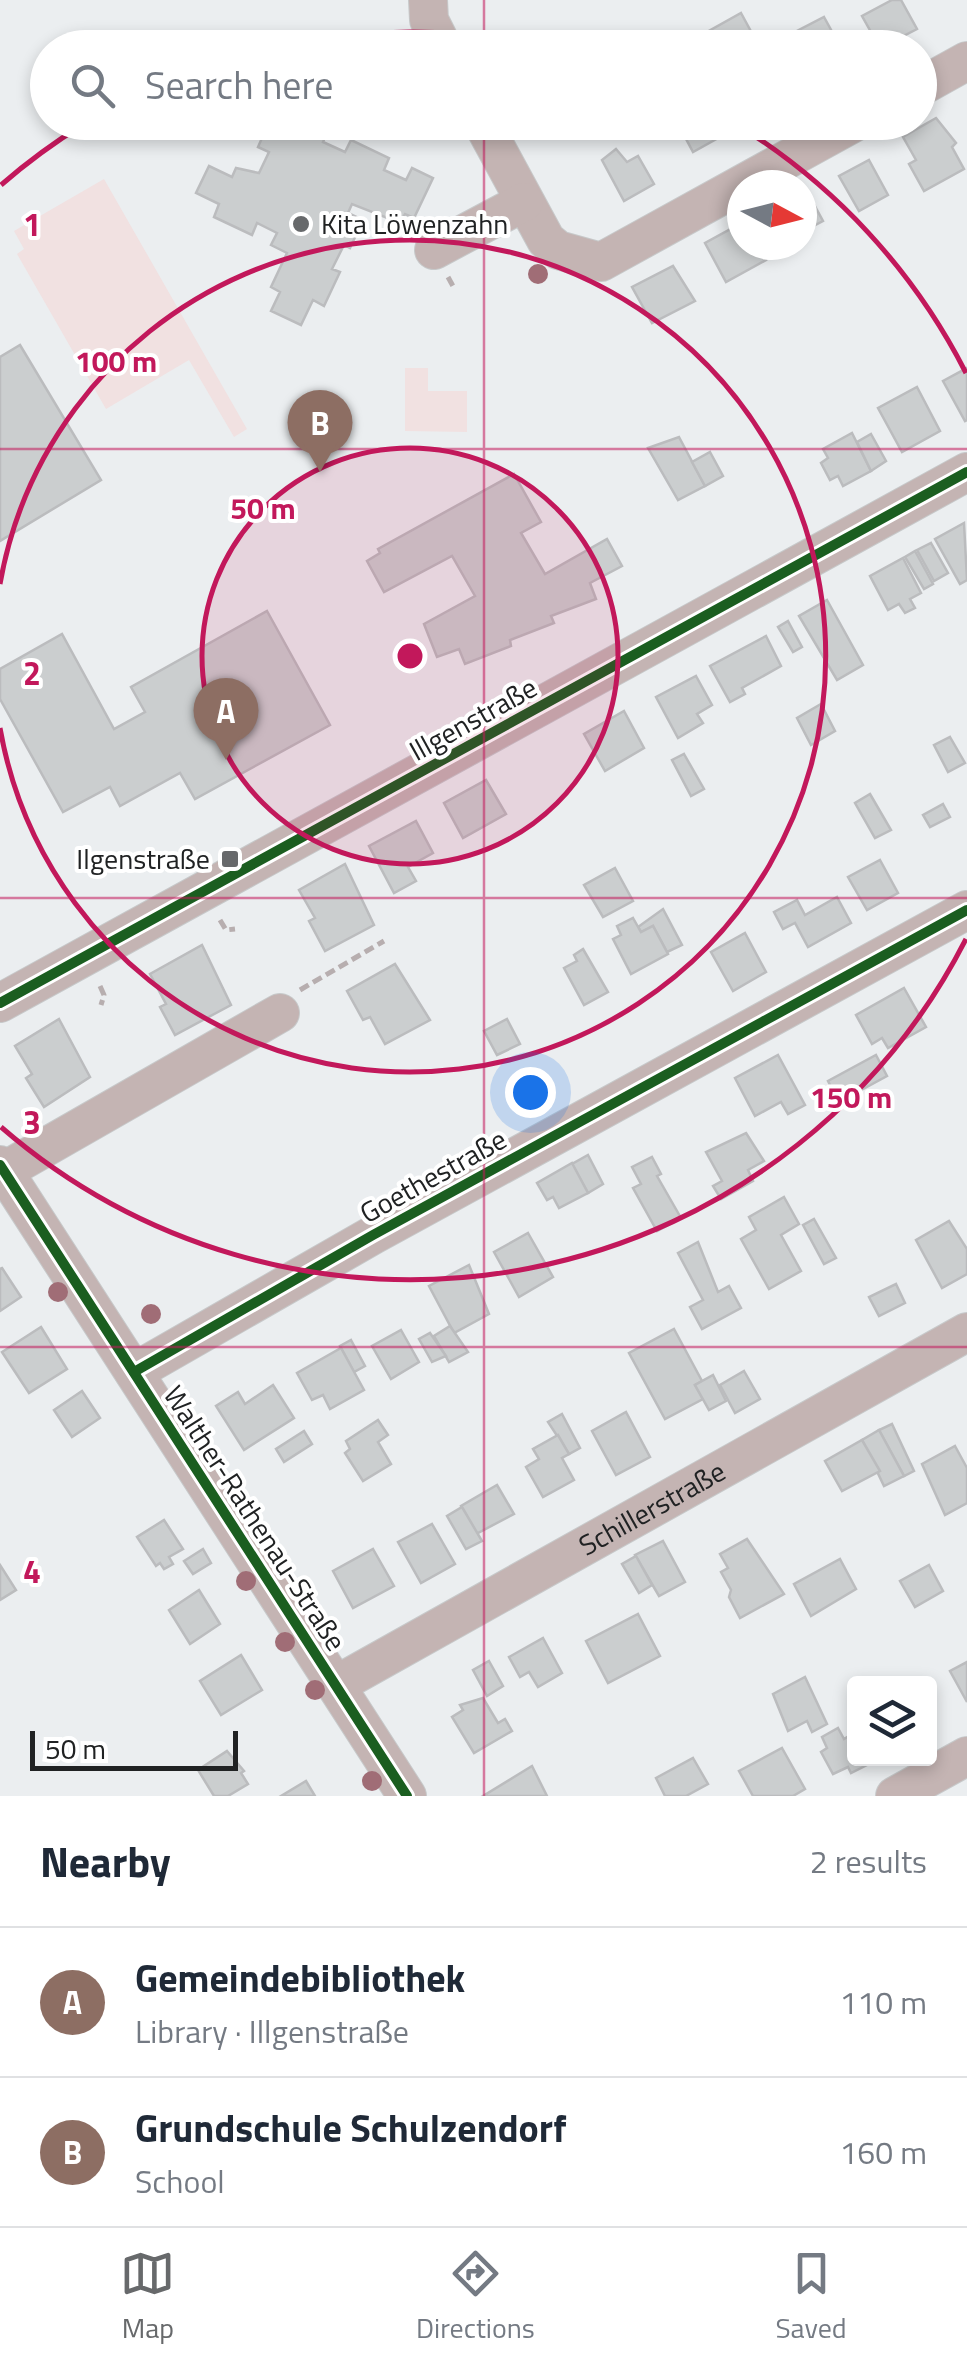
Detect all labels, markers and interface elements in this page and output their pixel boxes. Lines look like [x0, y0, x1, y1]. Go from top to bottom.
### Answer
search box [30, 30, 937, 140]
text: Search here [145, 56, 333, 114]
icon: search [65, 58, 120, 113]
north arrow [727, 170, 817, 260]
text: 1 [23, 200, 41, 248]
place label: Kita Löwenzahn [321, 202, 508, 245]
marker: Kita Löwenzahn [290, 213, 312, 235]
text: 100 m [75, 338, 157, 384]
pin: B [288, 390, 352, 472]
text: 50 m [230, 485, 296, 531]
centre of rings [392, 638, 428, 674]
text: 2 [23, 649, 41, 697]
street label: Illgenstraße [401, 666, 544, 771]
pin: A [194, 678, 258, 760]
place label: Ilgenstraße [76, 837, 210, 880]
marker: Ilgenstraße [219, 848, 241, 870]
your location [505, 1067, 556, 1118]
text: 150 m [810, 1074, 892, 1120]
text: 3 [23, 1098, 41, 1146]
street label: Goethestraße [352, 1118, 514, 1234]
street label: Walther-Rathenau-Straße [153, 1376, 358, 1659]
street label: Schillerstraße [570, 1449, 733, 1566]
text: 4 [23, 1547, 41, 1595]
map controls [847, 1676, 937, 1766]
button: layers [847, 1676, 937, 1766]
scale bar [30, 1726, 238, 1770]
text: 50 m [45, 1727, 106, 1770]
text: Nearby [40, 1829, 171, 1893]
text: 2 results [810, 1837, 927, 1885]
text: Gemeindebibliothek [135, 1949, 465, 2007]
text: A [63, 1978, 82, 2026]
text: 110 m [839, 1978, 927, 2026]
text: Library · Illgenstraße [135, 2007, 409, 2055]
text: Grundschule Schulzendorf [135, 2099, 567, 2157]
text: B [63, 2128, 82, 2176]
text: 160 m [839, 2128, 927, 2176]
text: School [135, 2157, 225, 2205]
tab: Map [120, 2246, 175, 2349]
tab: Directions [416, 2246, 535, 2349]
tab: Saved [775, 2246, 847, 2349]

